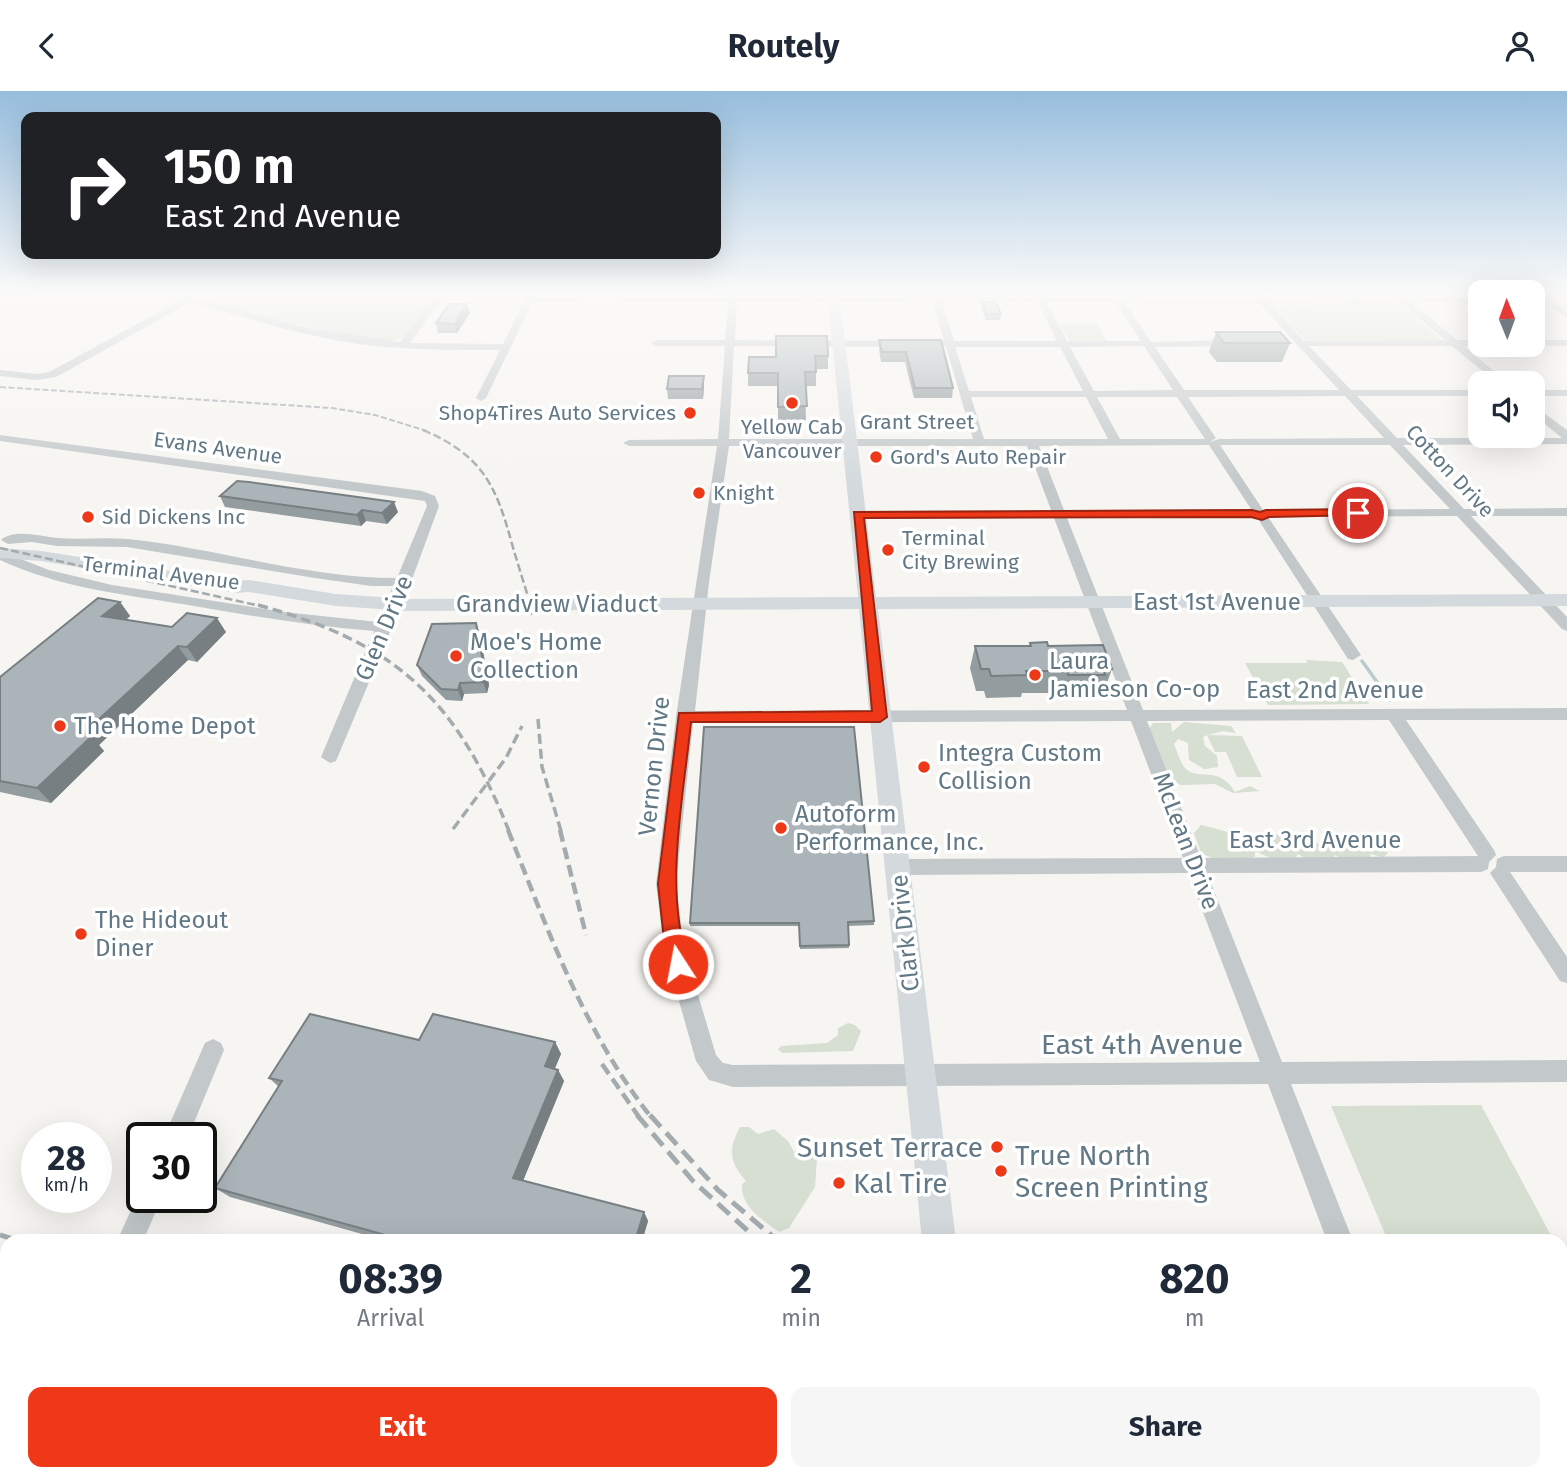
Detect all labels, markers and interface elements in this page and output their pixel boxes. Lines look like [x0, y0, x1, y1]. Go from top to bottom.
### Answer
icon: back [28, 27, 66, 65]
text: Routely [728, 27, 839, 65]
icon: person [1501, 27, 1539, 65]
text: 150 m [164, 137, 295, 196]
icon: right [49, 140, 140, 231]
text: East 2nd Avenue [164, 197, 401, 235]
north arrow [1468, 280, 1545, 357]
map controls [1468, 280, 1545, 448]
button: sound [1468, 371, 1545, 448]
marker: Yellow Cab Vancouver [784, 395, 800, 411]
place label: Shop4Tires Auto Services [439, 400, 676, 426]
marker: Shop4Tires Auto Services [682, 405, 698, 421]
street label: Grant Street [860, 409, 975, 435]
place label: Yellow Cab Vancouver [741, 414, 843, 464]
street label: Cotton Drive [1400, 419, 1500, 523]
street label: Evans Avenue [152, 426, 284, 470]
place label: Gord's Auto Repair [890, 444, 1066, 470]
marker: Gord's Auto Repair [868, 449, 884, 465]
place label: Knight [713, 480, 775, 506]
pin [1328, 483, 1388, 543]
marker: Knight [691, 485, 707, 501]
icon: arrive [1339, 494, 1377, 532]
place label: Sid Dickens Inc [102, 504, 245, 530]
marker: Sid Dickens Inc [80, 509, 96, 525]
place label: Terminal City Brewing [902, 525, 1019, 575]
marker: Terminal City Brewing [880, 542, 896, 558]
street label: Terminal Avenue [81, 550, 241, 596]
street label: Glen Drive [349, 571, 419, 685]
street label: East 1st Avenue [1133, 588, 1301, 616]
street label: Grandview Viaduct [456, 590, 658, 618]
place label: Moe's Home Collection [470, 628, 602, 684]
place label: Laura Jamieson Co-op [1049, 647, 1220, 703]
marker: Moe's Home Collection [448, 648, 464, 664]
marker: Laura Jamieson Co-op [1027, 667, 1043, 683]
street label: East 2nd Avenue [1246, 676, 1424, 704]
street label: Vernon Drive [633, 695, 675, 837]
place label: The Home Depot [74, 712, 256, 740]
marker: The Home Depot [52, 718, 68, 734]
place label: Integra Custom Collision [938, 739, 1102, 795]
marker: Integra Custom Collision [916, 759, 932, 775]
street label: McLean Drive [1147, 769, 1225, 913]
place label: Autoform Performance, Inc. [795, 800, 984, 856]
marker: Autoform Performance, Inc. [773, 820, 789, 836]
street label: East 3rd Avenue [1229, 826, 1401, 854]
street label: Clark Drive [885, 873, 925, 993]
place label: The Hideout Diner [95, 906, 228, 962]
marker: The Hideout Diner [73, 926, 89, 942]
position arrow [641, 927, 715, 1001]
street label: East 4th Avenue [1041, 1028, 1243, 1061]
speed limit sign: 30 [126, 1122, 217, 1213]
place label: Sunset Terrace [797, 1131, 983, 1164]
text: 28 [47, 1137, 86, 1179]
marker: Sunset Terrace [989, 1139, 1005, 1155]
place label: True North Screen Printing [1015, 1139, 1208, 1204]
marker: True North Screen Printing [993, 1163, 1009, 1179]
place label: Kal Tire [853, 1167, 947, 1200]
text: km/h [44, 1174, 89, 1196]
marker: Kal Tire [831, 1175, 847, 1191]
text: 08:39 [338, 1254, 443, 1304]
text: 2 [790, 1254, 812, 1304]
text: 820 [1159, 1254, 1230, 1304]
text: Arrival [357, 1304, 424, 1332]
text: min [781, 1304, 821, 1332]
text: m [1185, 1304, 1204, 1332]
button: Exit [28, 1387, 777, 1467]
button: Share [791, 1387, 1540, 1467]

